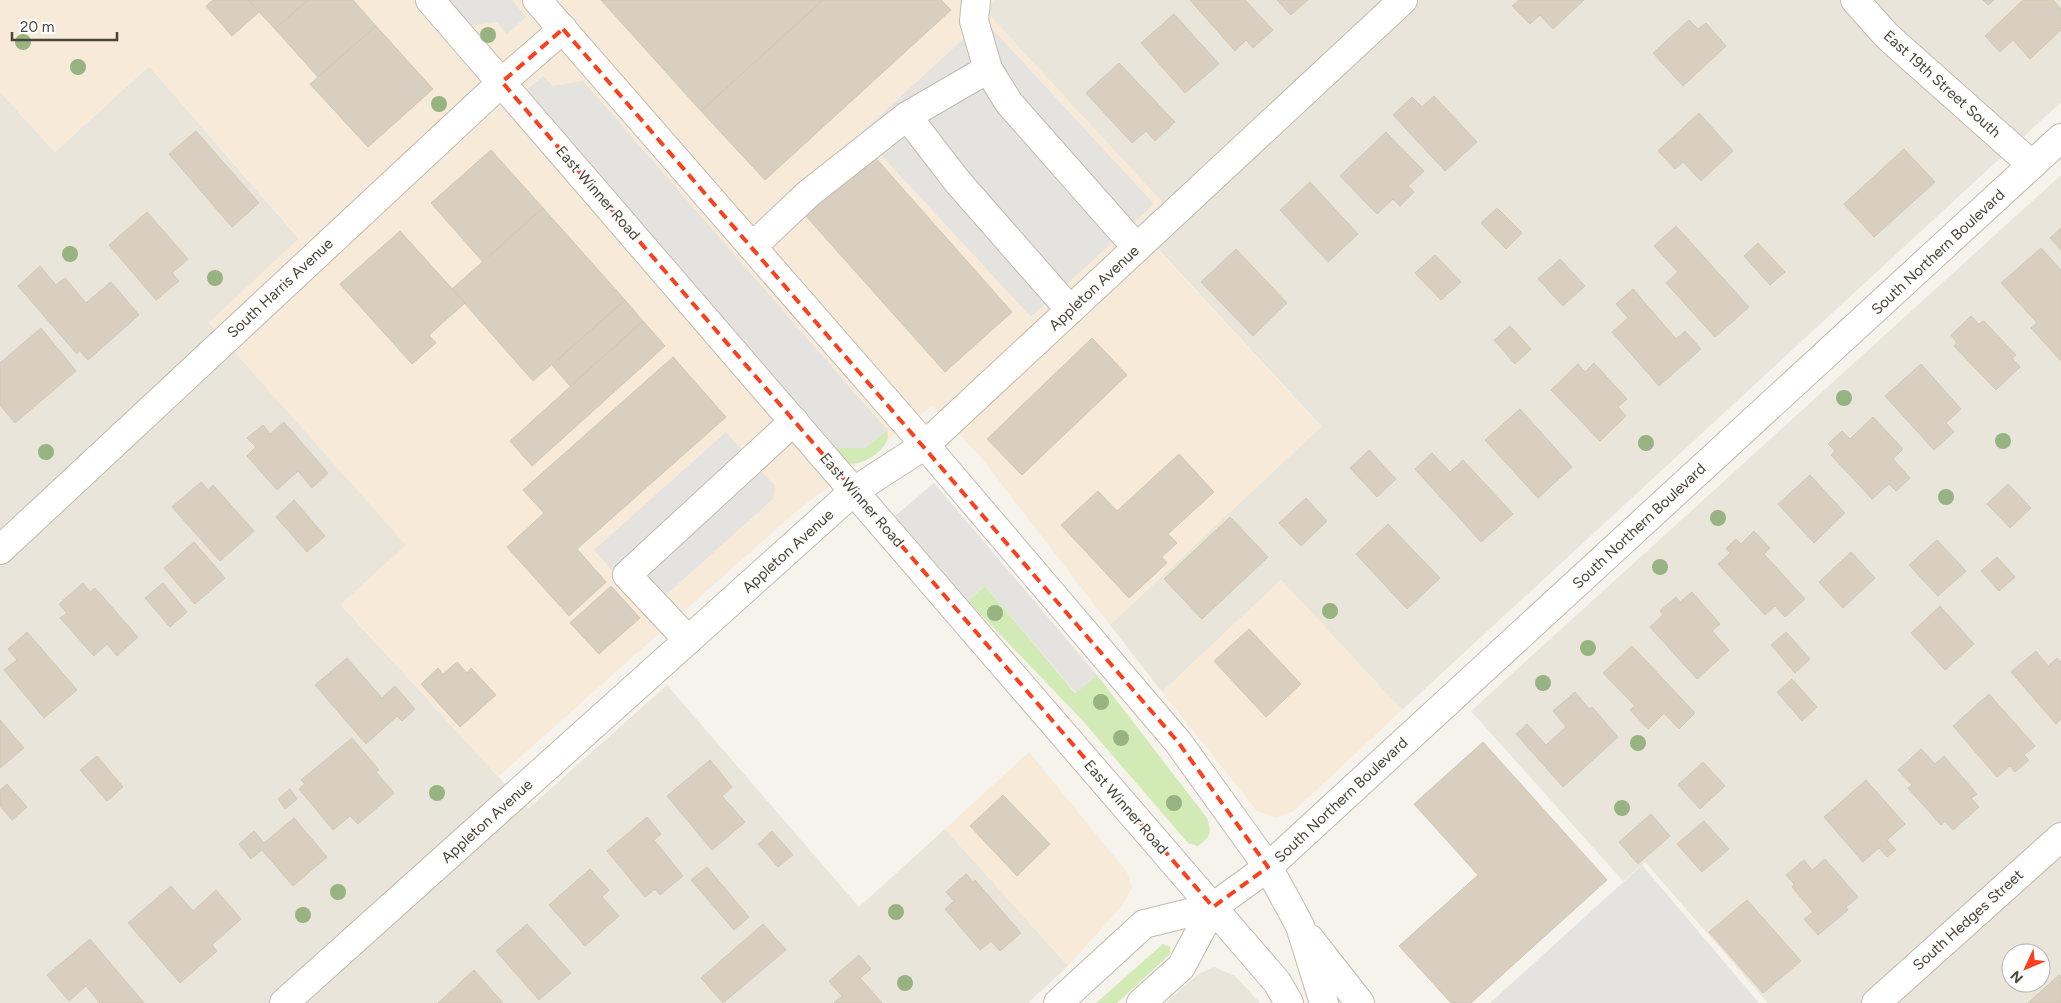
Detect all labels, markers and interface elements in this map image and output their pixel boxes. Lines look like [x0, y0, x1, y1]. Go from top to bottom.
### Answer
scale bar [12, 10, 118, 42]
text: 20 m [20, 18, 54, 36]
street label: East 19th Street South [1880, 27, 2004, 141]
street label: East Winner Road [552, 142, 644, 244]
street label: South Northern Boulevard [1868, 186, 2008, 318]
street label: South Harris Avenue [223, 234, 337, 342]
street label: Appleton Avenue [1045, 242, 1143, 334]
street label: East Winner Road [816, 449, 908, 551]
street label: South Northern Boulevard [1569, 460, 1709, 592]
street label: Appleton Avenue [739, 505, 837, 597]
street label: South Northern Boulevard [1271, 734, 1411, 866]
street label: East Winner Road [1080, 756, 1172, 858]
street label: Appleton Avenue [438, 775, 536, 867]
street label: South Hedges Street [1909, 866, 2027, 974]
north arrow [2001, 943, 2051, 993]
text: N [2007, 967, 2027, 986]

